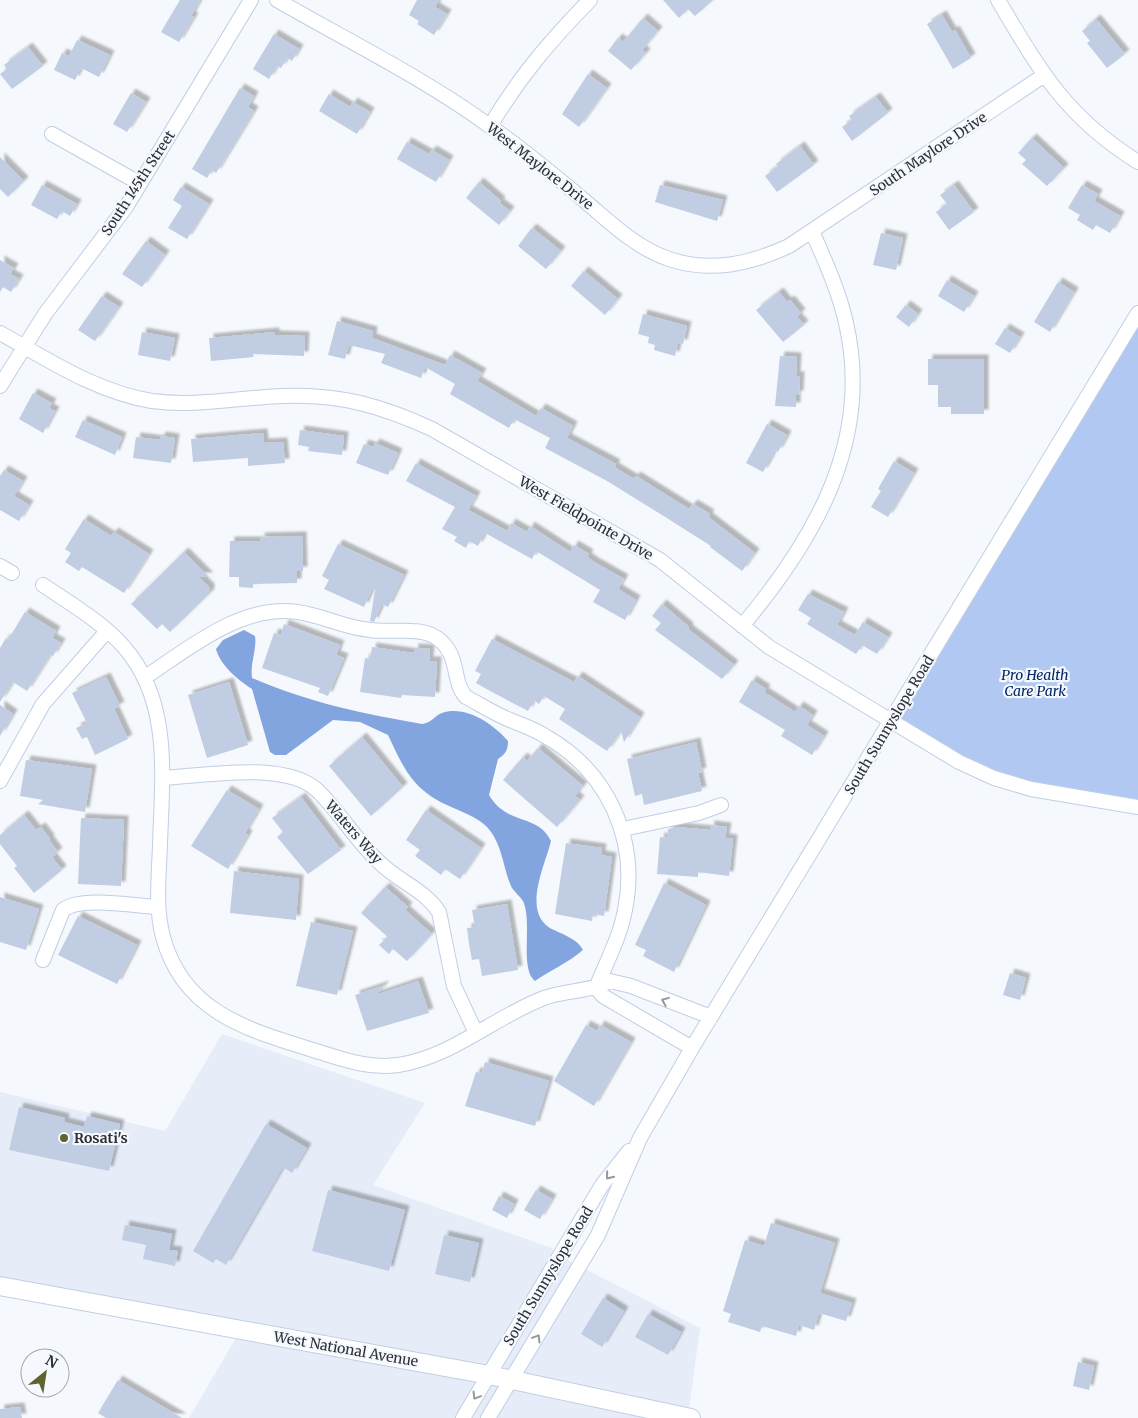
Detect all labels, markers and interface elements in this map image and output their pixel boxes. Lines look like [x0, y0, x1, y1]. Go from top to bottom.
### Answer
street label: South Maylore Drive [866, 108, 990, 200]
street label: West Maylore Drive [482, 118, 597, 213]
street label: South 145th Street [97, 127, 179, 239]
street label: West Fieldpointe Drive [515, 472, 656, 564]
street label: South Sunnyslope Road [840, 652, 938, 798]
park label: Pro Health Care Park [1001, 666, 1069, 700]
street label: Waters Way [321, 796, 387, 868]
one-way arrow [661, 996, 670, 1007]
place label: Rosati's [74, 1129, 128, 1147]
marker: Rosati's [58, 1132, 70, 1144]
one-way arrow [606, 1170, 614, 1179]
street label: South Sunnyslope Road [499, 1203, 597, 1349]
street label: West National Avenue [271, 1327, 420, 1371]
one-way arrow [530, 1335, 540, 1344]
north arrow [20, 1348, 70, 1398]
text: N [42, 1351, 61, 1372]
one-way arrow [473, 1391, 483, 1400]

